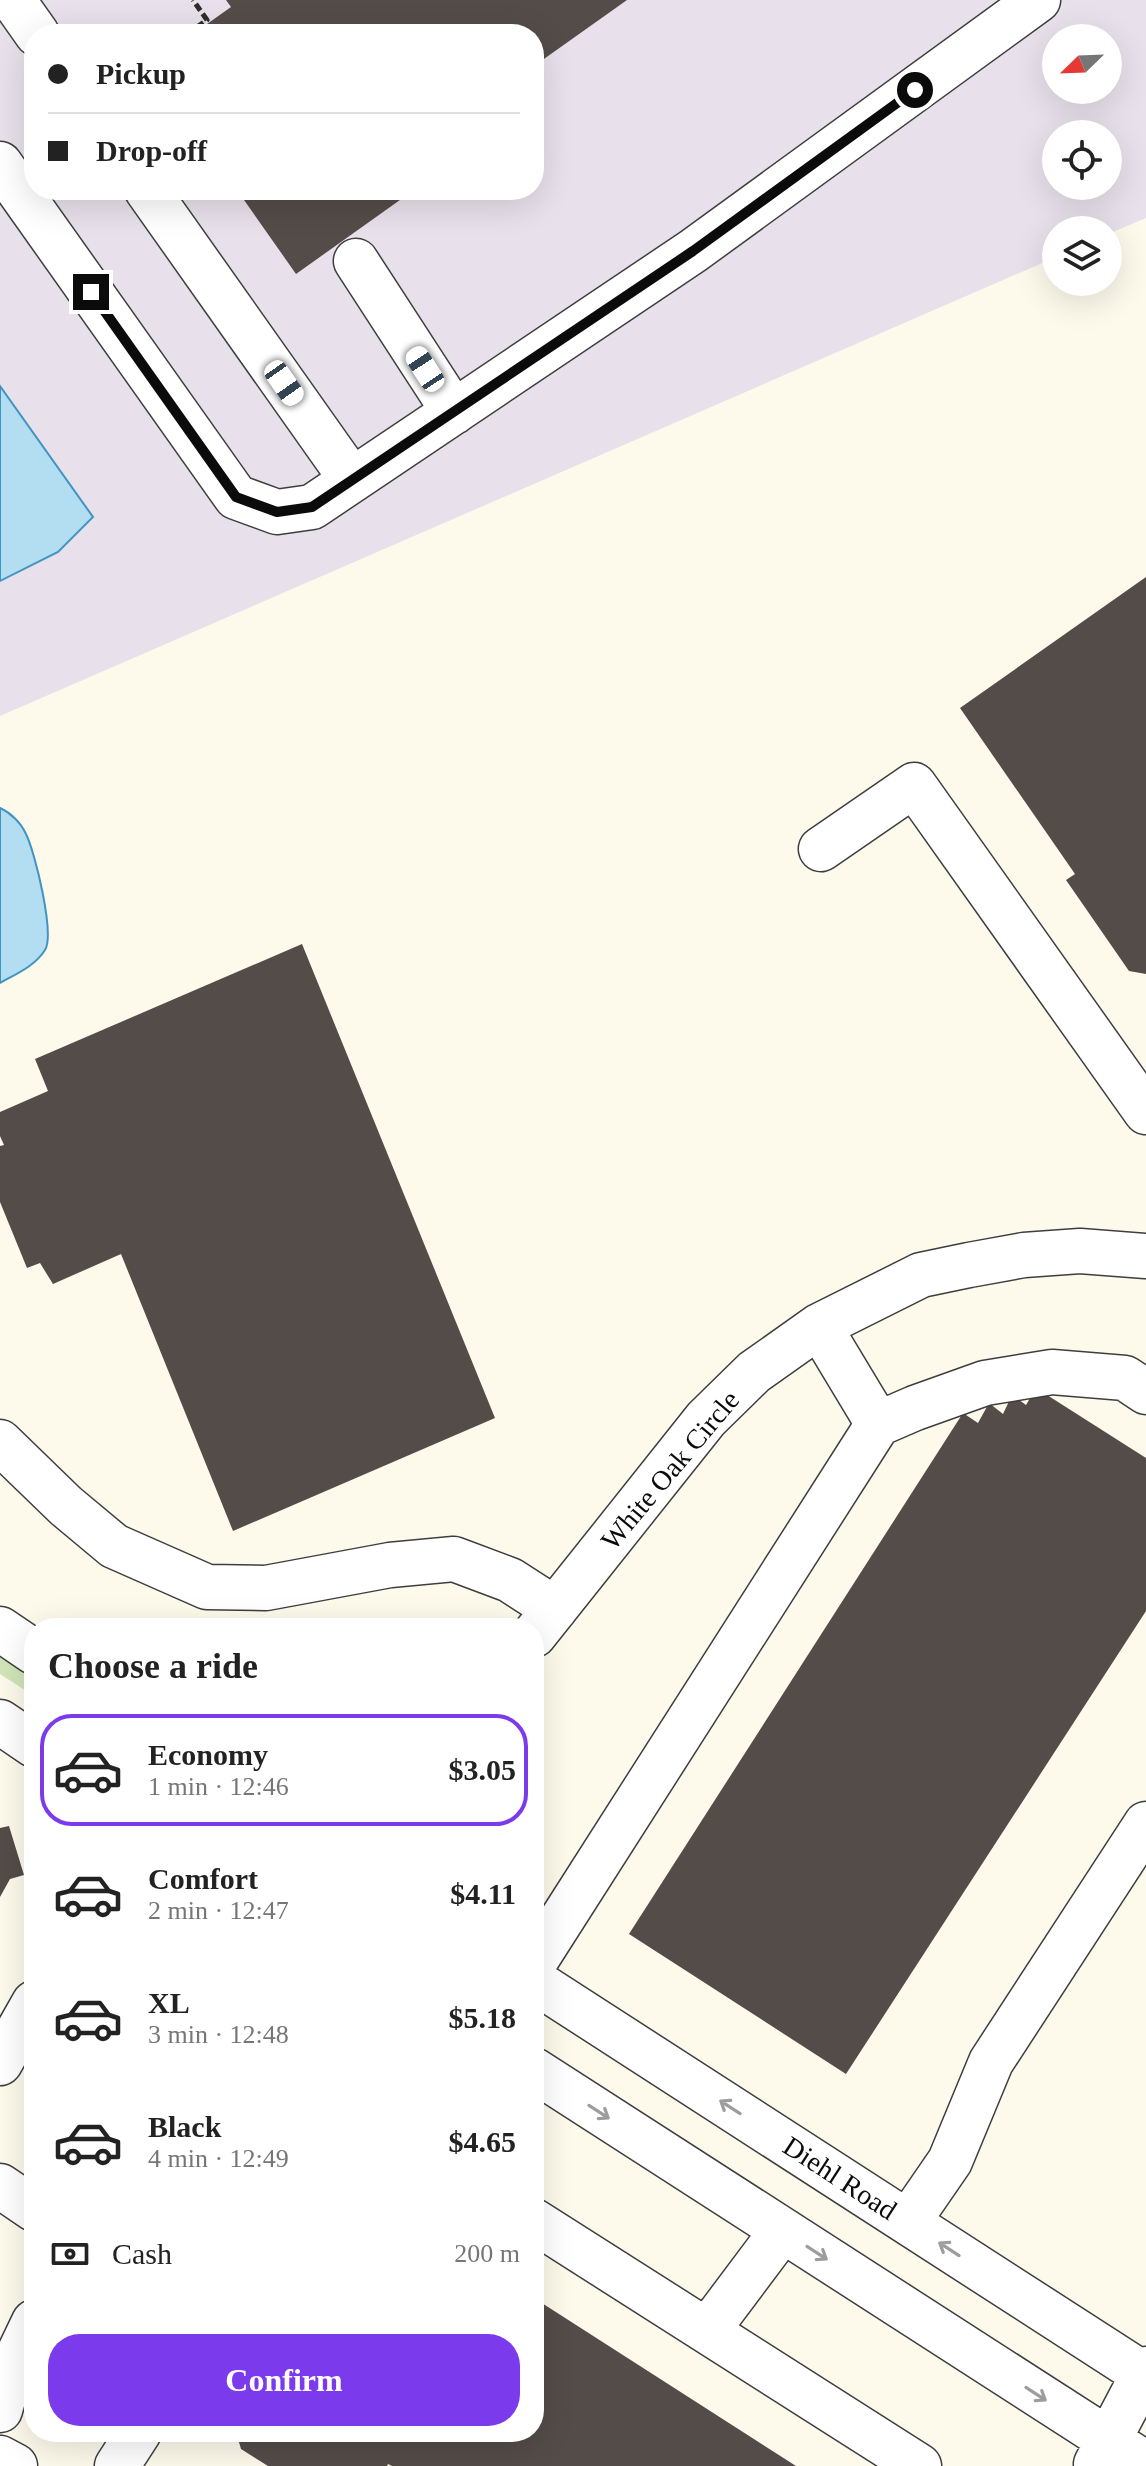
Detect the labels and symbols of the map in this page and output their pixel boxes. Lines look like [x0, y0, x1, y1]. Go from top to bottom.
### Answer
north arrow [1042, 24, 1122, 104]
route start [897, 72, 933, 108]
route end [73, 274, 109, 310]
car [402, 342, 448, 396]
car [260, 356, 308, 410]
street label: White Oak Circle [595, 1384, 745, 1556]
one-way arrow [719, 2099, 742, 2115]
one-way arrow [588, 2104, 610, 2121]
street label: Diehl Road [778, 2130, 902, 2226]
one-way arrow [938, 2240, 960, 2257]
one-way arrow [805, 2246, 828, 2262]
one-way arrow [1024, 2386, 1047, 2402]

